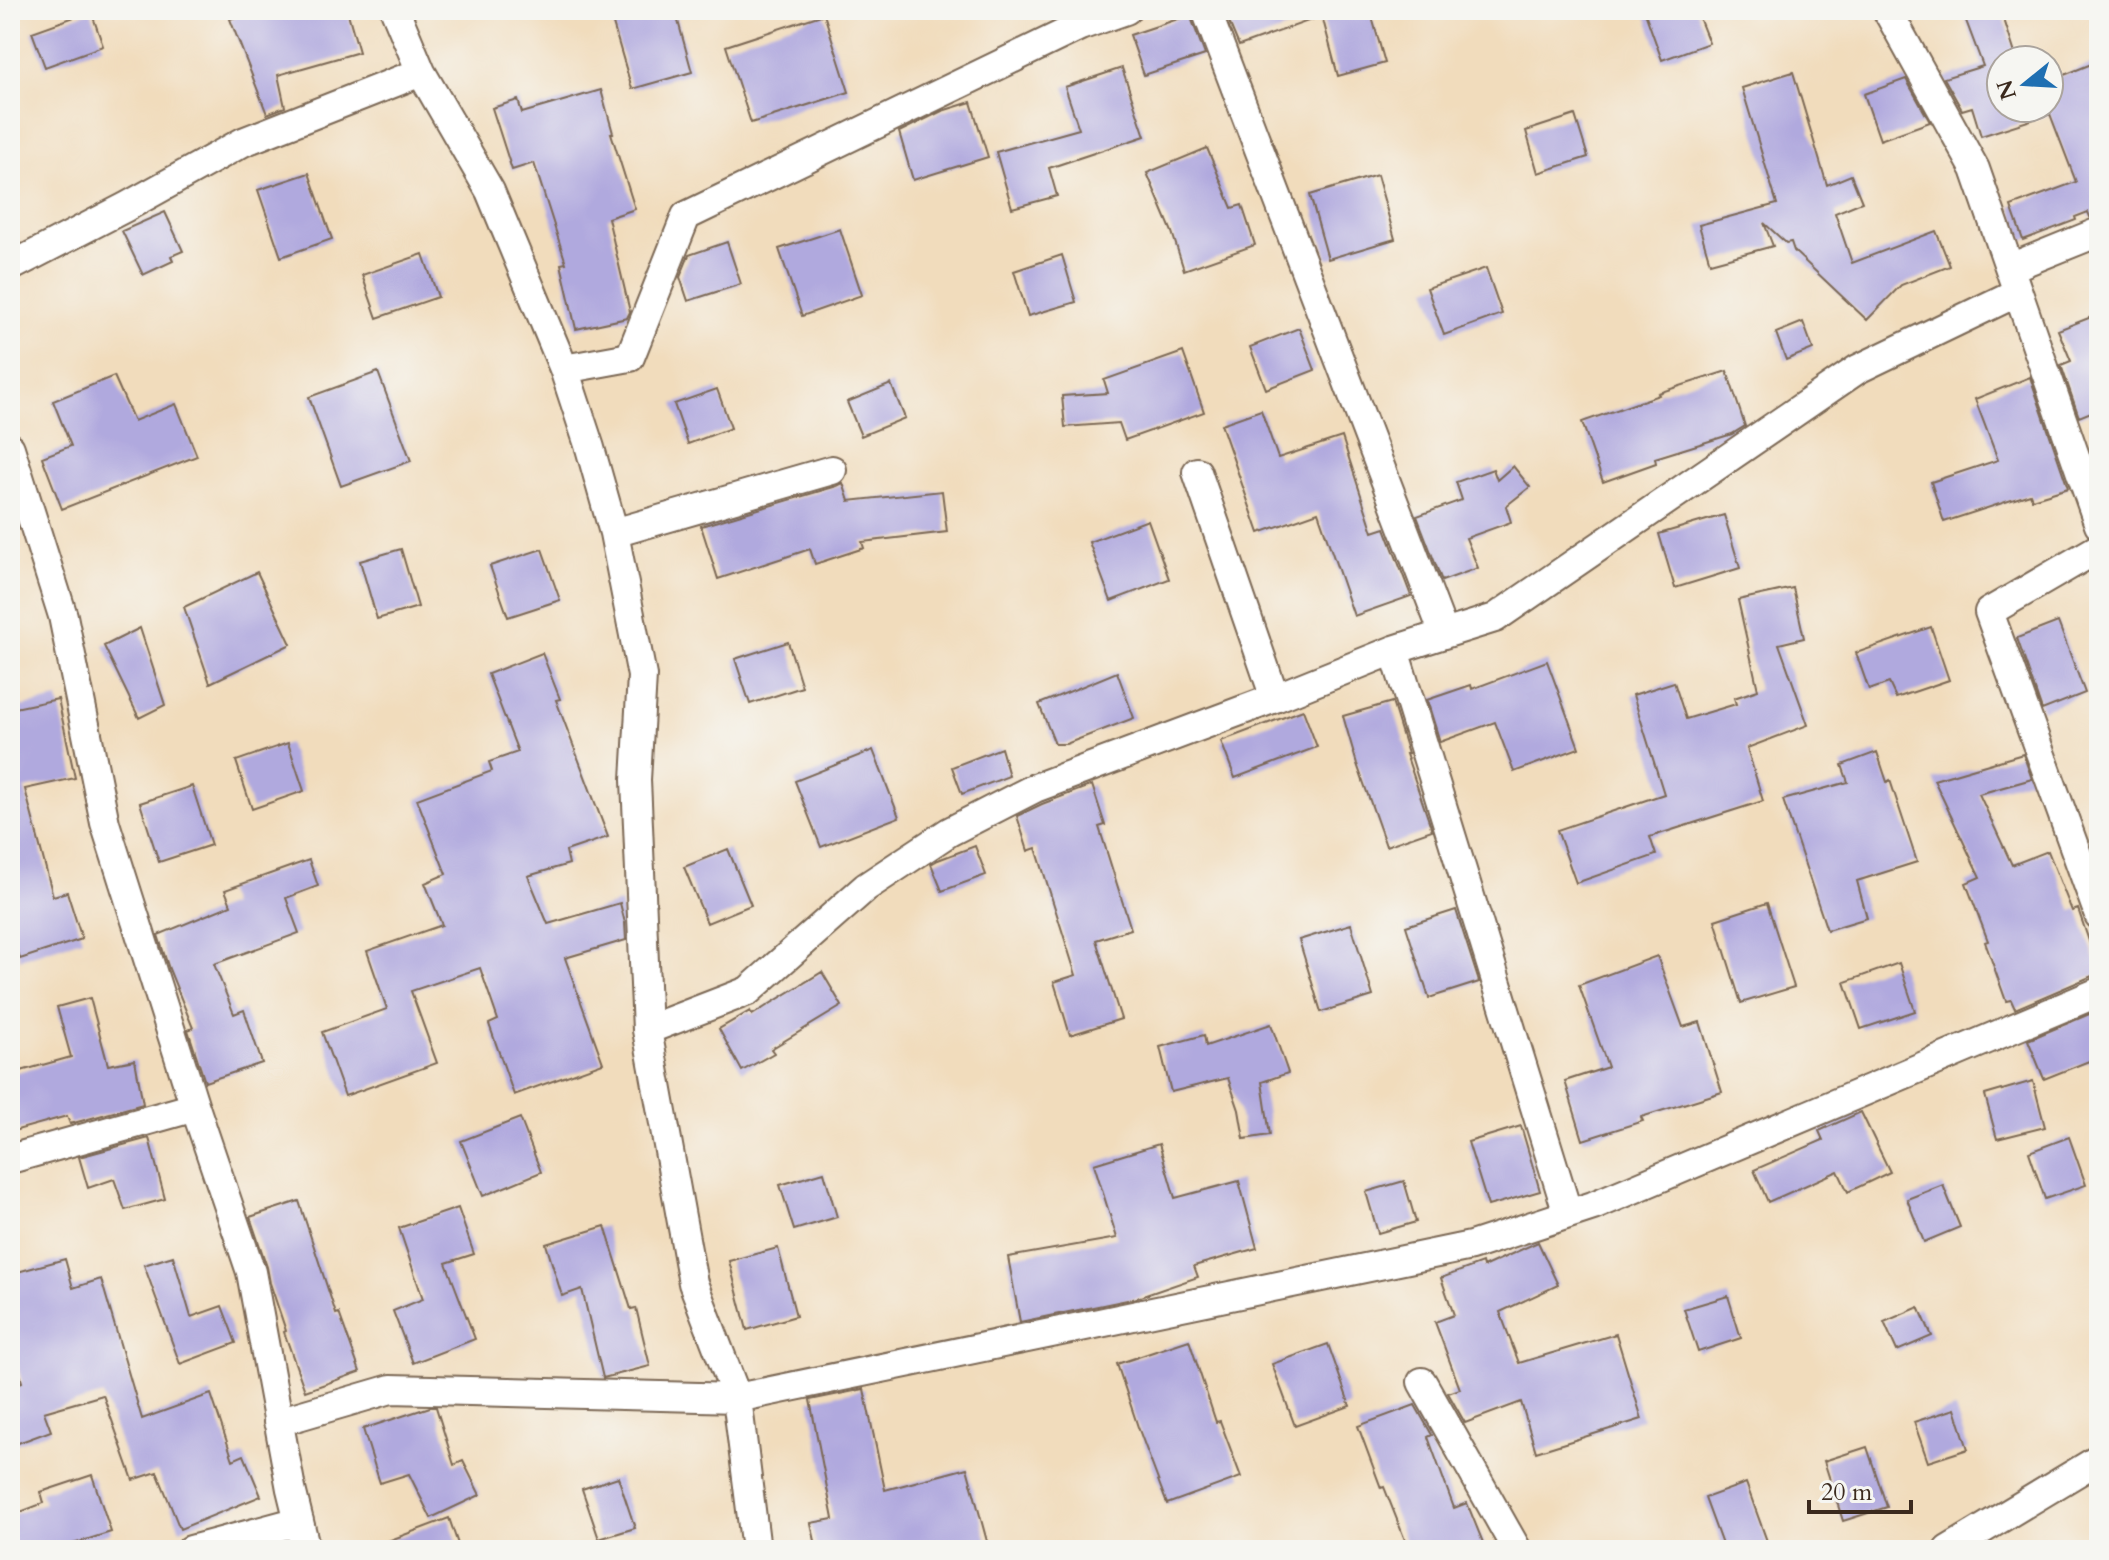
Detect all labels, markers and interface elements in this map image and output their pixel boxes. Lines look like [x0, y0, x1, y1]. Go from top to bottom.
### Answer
north arrow [1985, 44, 2065, 124]
text: N [1990, 76, 2024, 104]
scale bar [1809, 1464, 1911, 1514]
text: 20 m [1821, 1476, 1873, 1509]

